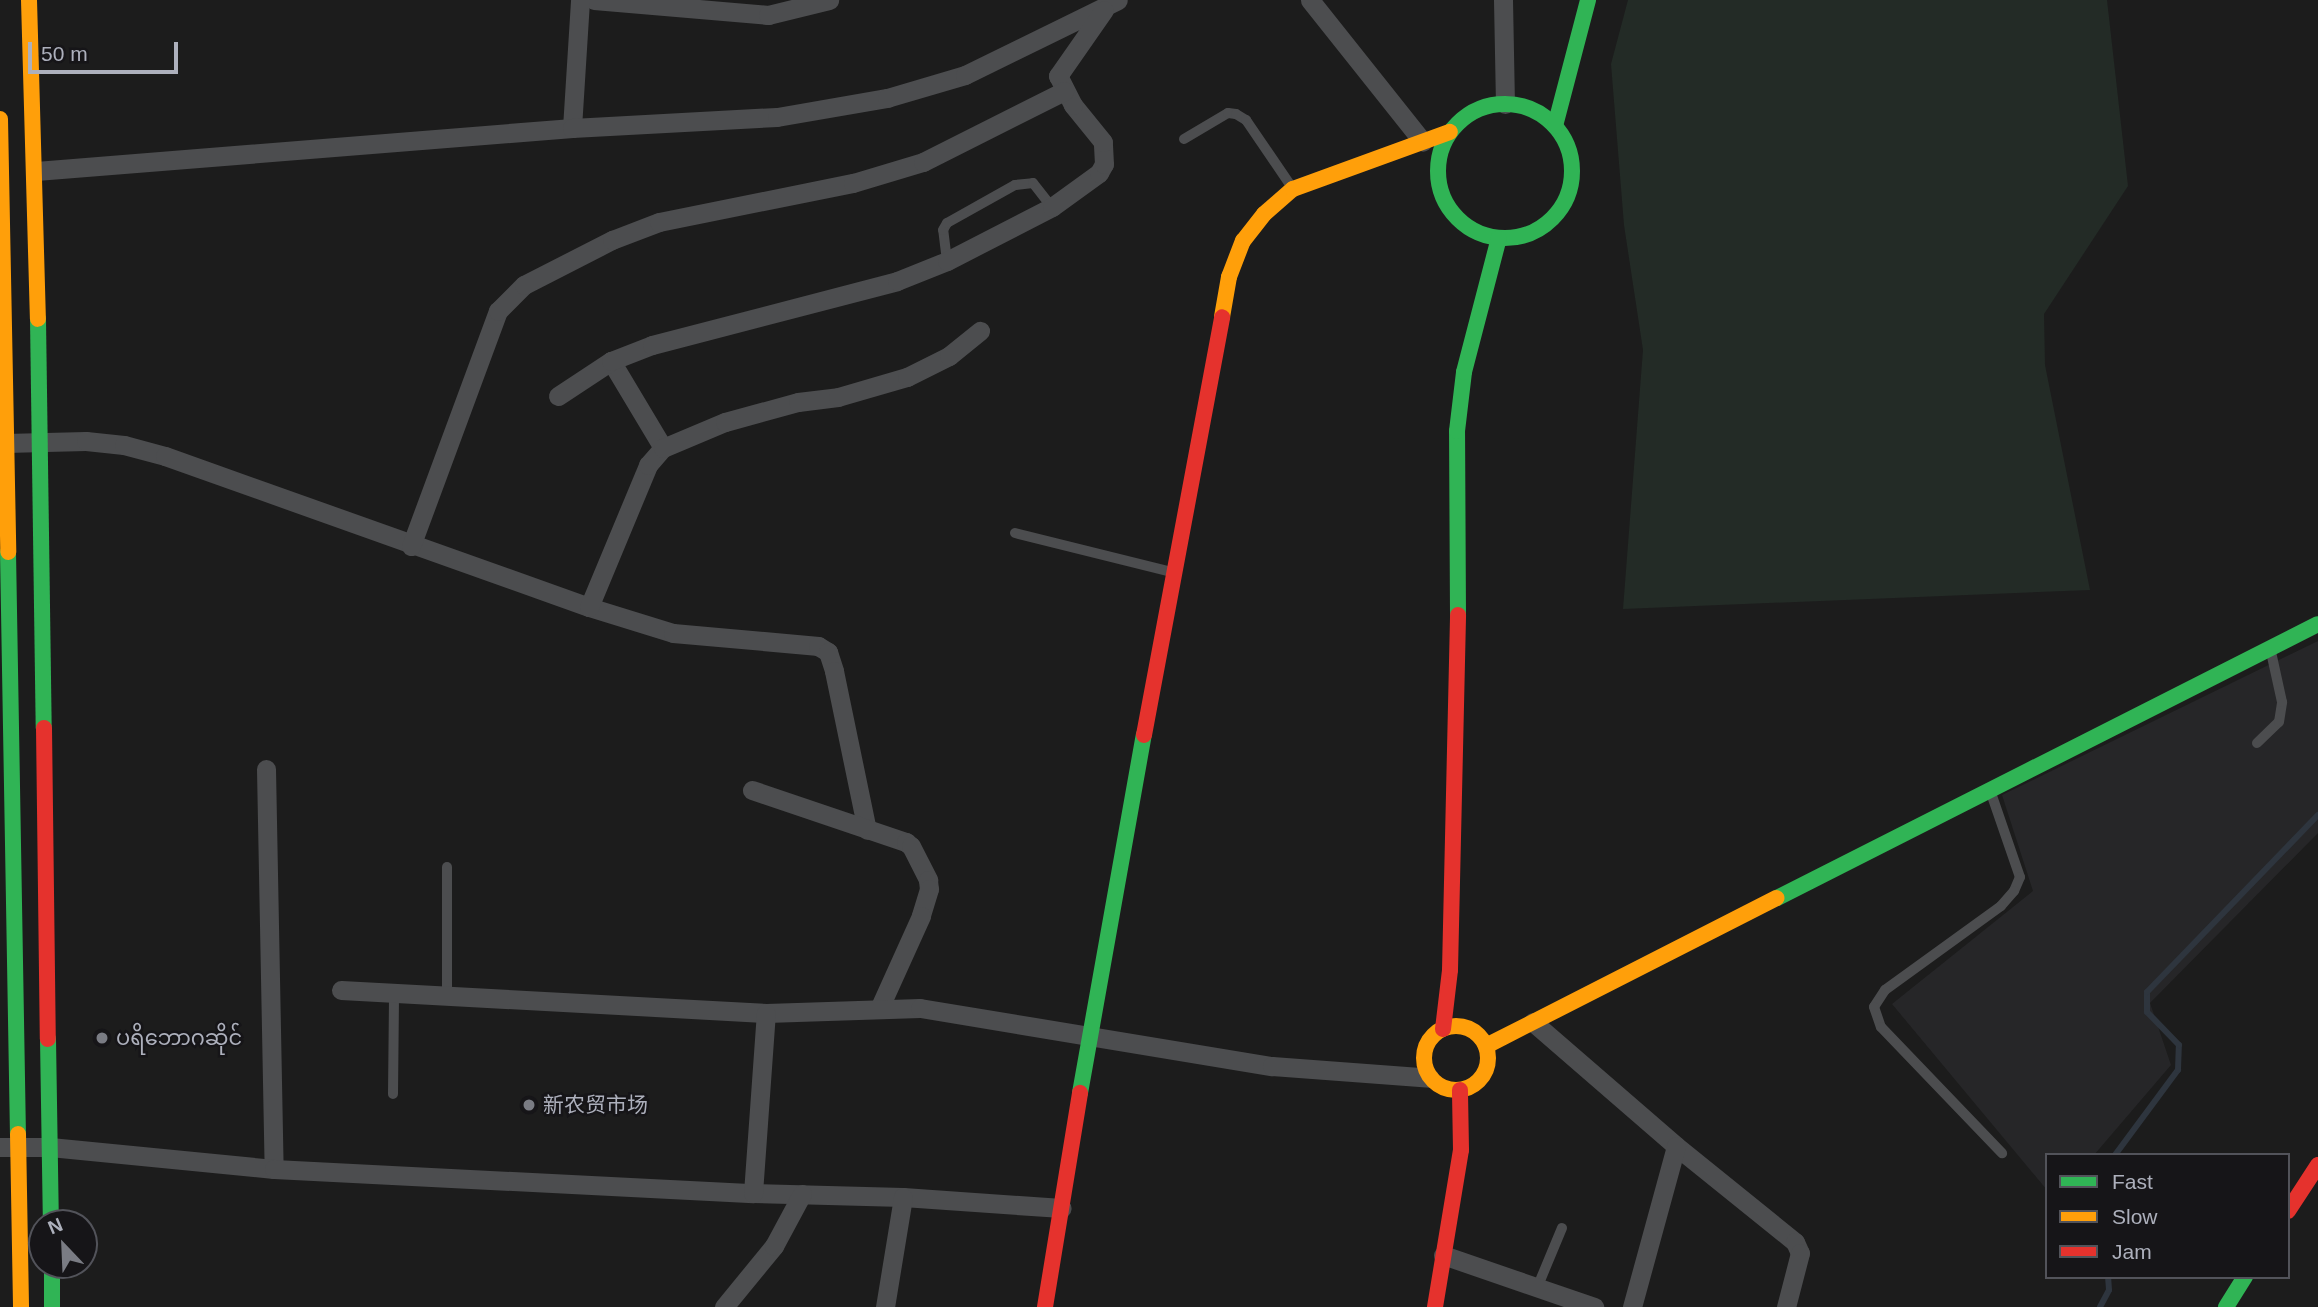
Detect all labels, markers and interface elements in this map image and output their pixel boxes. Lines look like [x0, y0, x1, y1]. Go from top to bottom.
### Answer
scale bar [32, 28, 182, 72]
text: 50 m [41, 42, 88, 65]
place label: ပရိဘောဂဆိုင် [116, 1025, 242, 1051]
marker: ပရိဘောဂဆိုင် [94, 1030, 110, 1046]
place label: 新农贸市场 [543, 1092, 648, 1118]
marker: 新农贸市场 [521, 1097, 537, 1113]
legend [2045, 1153, 2290, 1279]
text: Fast [2112, 1170, 2153, 1193]
text: Slow [2112, 1205, 2158, 1228]
north arrow [28, 1209, 98, 1279]
text: N [45, 1214, 66, 1238]
text: Jam [2112, 1240, 2152, 1263]

